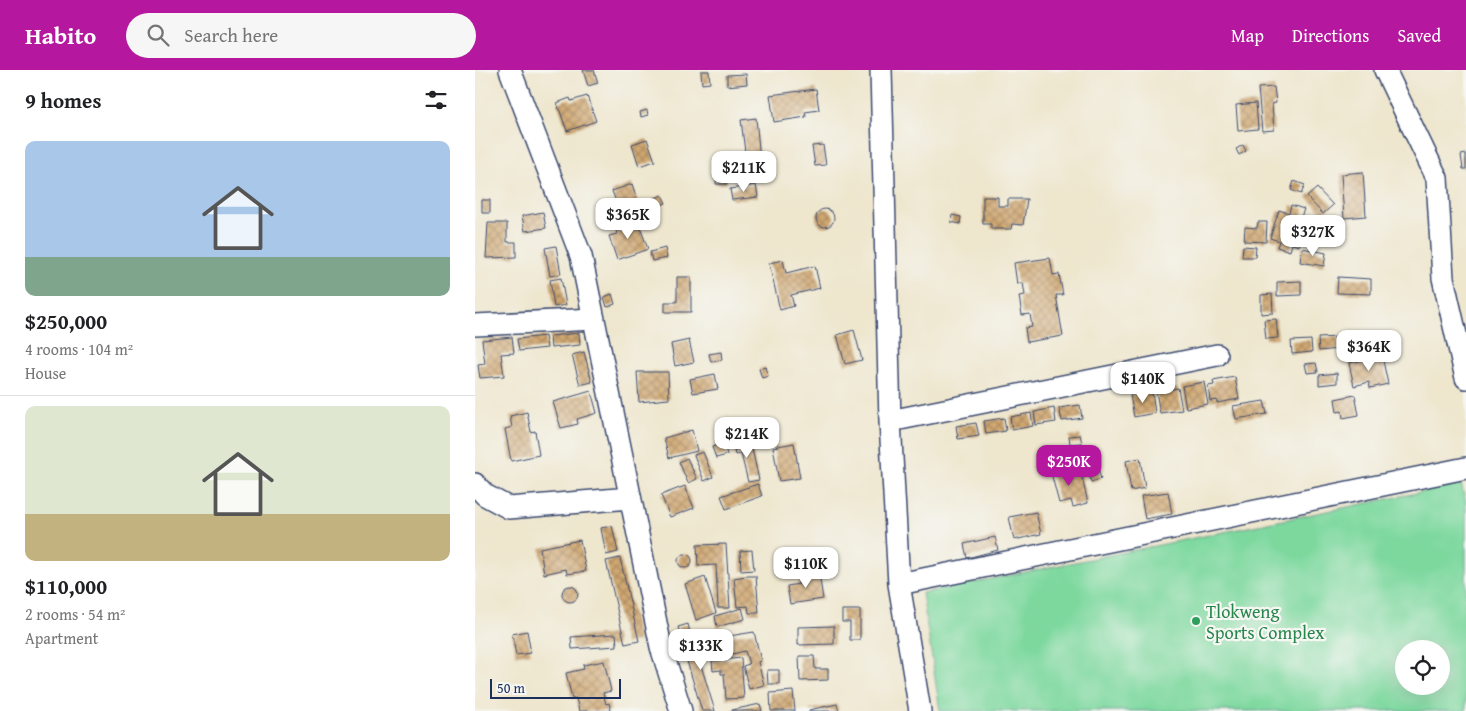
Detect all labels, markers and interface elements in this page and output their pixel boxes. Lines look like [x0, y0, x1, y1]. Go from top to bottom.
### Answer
search box [126, 13, 476, 58]
text: Habito [25, 18, 96, 53]
icon: search [144, 21, 172, 49]
text: Search here [184, 21, 278, 49]
text: Map [1231, 22, 1264, 49]
text: Directions [1292, 22, 1369, 49]
text: Saved [1397, 22, 1441, 49]
text: 9 homes [25, 85, 101, 116]
icon: filters [422, 86, 450, 114]
pin: $211K [709, 150, 779, 193]
text: $211K [722, 155, 766, 179]
icon: home [193, 173, 283, 263]
pin: $365K [593, 198, 663, 240]
text: $365K [606, 202, 650, 226]
pin: $327K [1278, 214, 1348, 257]
text: $327K [1291, 219, 1335, 243]
text: $250,000 [25, 306, 107, 337]
pin: $364K [1334, 330, 1404, 372]
text: $364K [1347, 334, 1391, 358]
text: 4 rooms · 104 m² [25, 337, 133, 361]
text: House [25, 361, 66, 385]
pin: $140K [1108, 362, 1178, 404]
text: $140K [1121, 366, 1165, 390]
pin: $214K [712, 416, 782, 459]
text: $214K [725, 421, 769, 445]
icon: home [193, 439, 283, 529]
pin: $250K [1034, 444, 1104, 487]
text: $250K [1047, 449, 1091, 473]
pin: $110K [771, 546, 841, 589]
text: $110K [784, 551, 828, 575]
text: $110,000 [25, 571, 107, 602]
place label: Tlokweng Sports Complex [1206, 598, 1325, 646]
text: 2 rooms · 54 m² [25, 602, 125, 626]
marker: Tlokweng Sports Complex [1190, 615, 1202, 627]
text: Apartment [25, 626, 98, 650]
pin: $133K [666, 628, 736, 671]
text: $133K [679, 633, 723, 657]
map controls [1395, 640, 1450, 695]
button: locate [1395, 640, 1450, 695]
scale bar [490, 676, 621, 699]
text: 50 m [497, 678, 525, 698]

